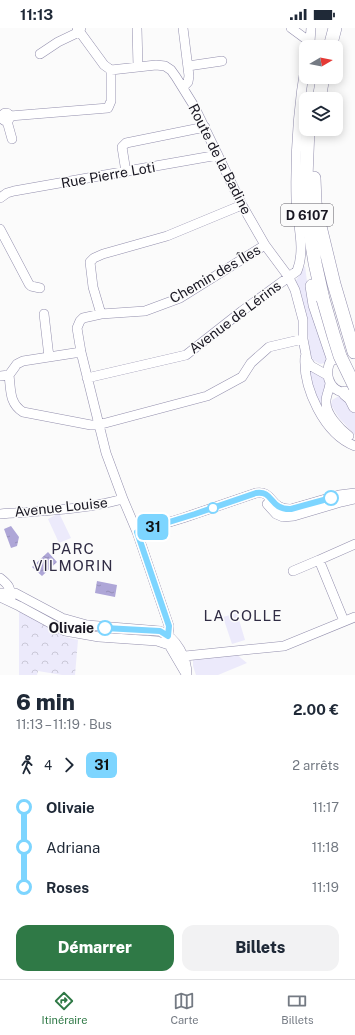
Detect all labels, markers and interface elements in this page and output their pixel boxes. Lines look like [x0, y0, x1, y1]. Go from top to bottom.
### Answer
text: 11:13 [20, 6, 53, 23]
north arrow [299, 40, 343, 84]
map controls [299, 40, 343, 136]
button: layers [299, 92, 343, 136]
street label: Route de la Badine [185, 101, 255, 217]
street label: Rue Pierre Loti [60, 159, 156, 191]
road number: D 6107 [281, 204, 333, 226]
street label: Chemin des Îles [166, 241, 263, 306]
street label: Avenue de Lérins [186, 277, 284, 357]
unlabelled marker [323, 490, 339, 506]
street label: Avenue Louise [14, 494, 109, 520]
unlabelled marker [207, 502, 219, 514]
line badge: 31 [135, 514, 171, 540]
text: 31 [145, 519, 161, 535]
district label: PARC VILMORIN [33, 540, 114, 574]
district label: LA COLLE [203, 607, 283, 624]
place label: Olivaie [49, 620, 94, 636]
marker: Olivaie [97, 620, 113, 636]
text: 6 min [16, 689, 75, 715]
text: 2.00 € [293, 701, 339, 718]
text: 11:13 – 11:19 · Bus [16, 717, 112, 732]
icon: walk [16, 754, 38, 776]
icon: forward [58, 754, 80, 776]
text: 31 [94, 757, 109, 773]
text: 4 [44, 758, 52, 773]
text: 2 arrêts [292, 758, 339, 773]
text: Olivaie [46, 799, 95, 816]
text: 11:17 [312, 800, 339, 815]
text: Adriana [46, 839, 100, 856]
text: 11:18 [312, 840, 339, 855]
text: Roses [46, 879, 89, 896]
text: 11:19 [312, 880, 339, 895]
button: Démarrer [16, 925, 174, 971]
button: Billets [182, 925, 339, 971]
tab: Itinéraire [41, 990, 88, 1026]
tab: Carte [170, 990, 199, 1026]
tab: Billets [281, 990, 314, 1026]

